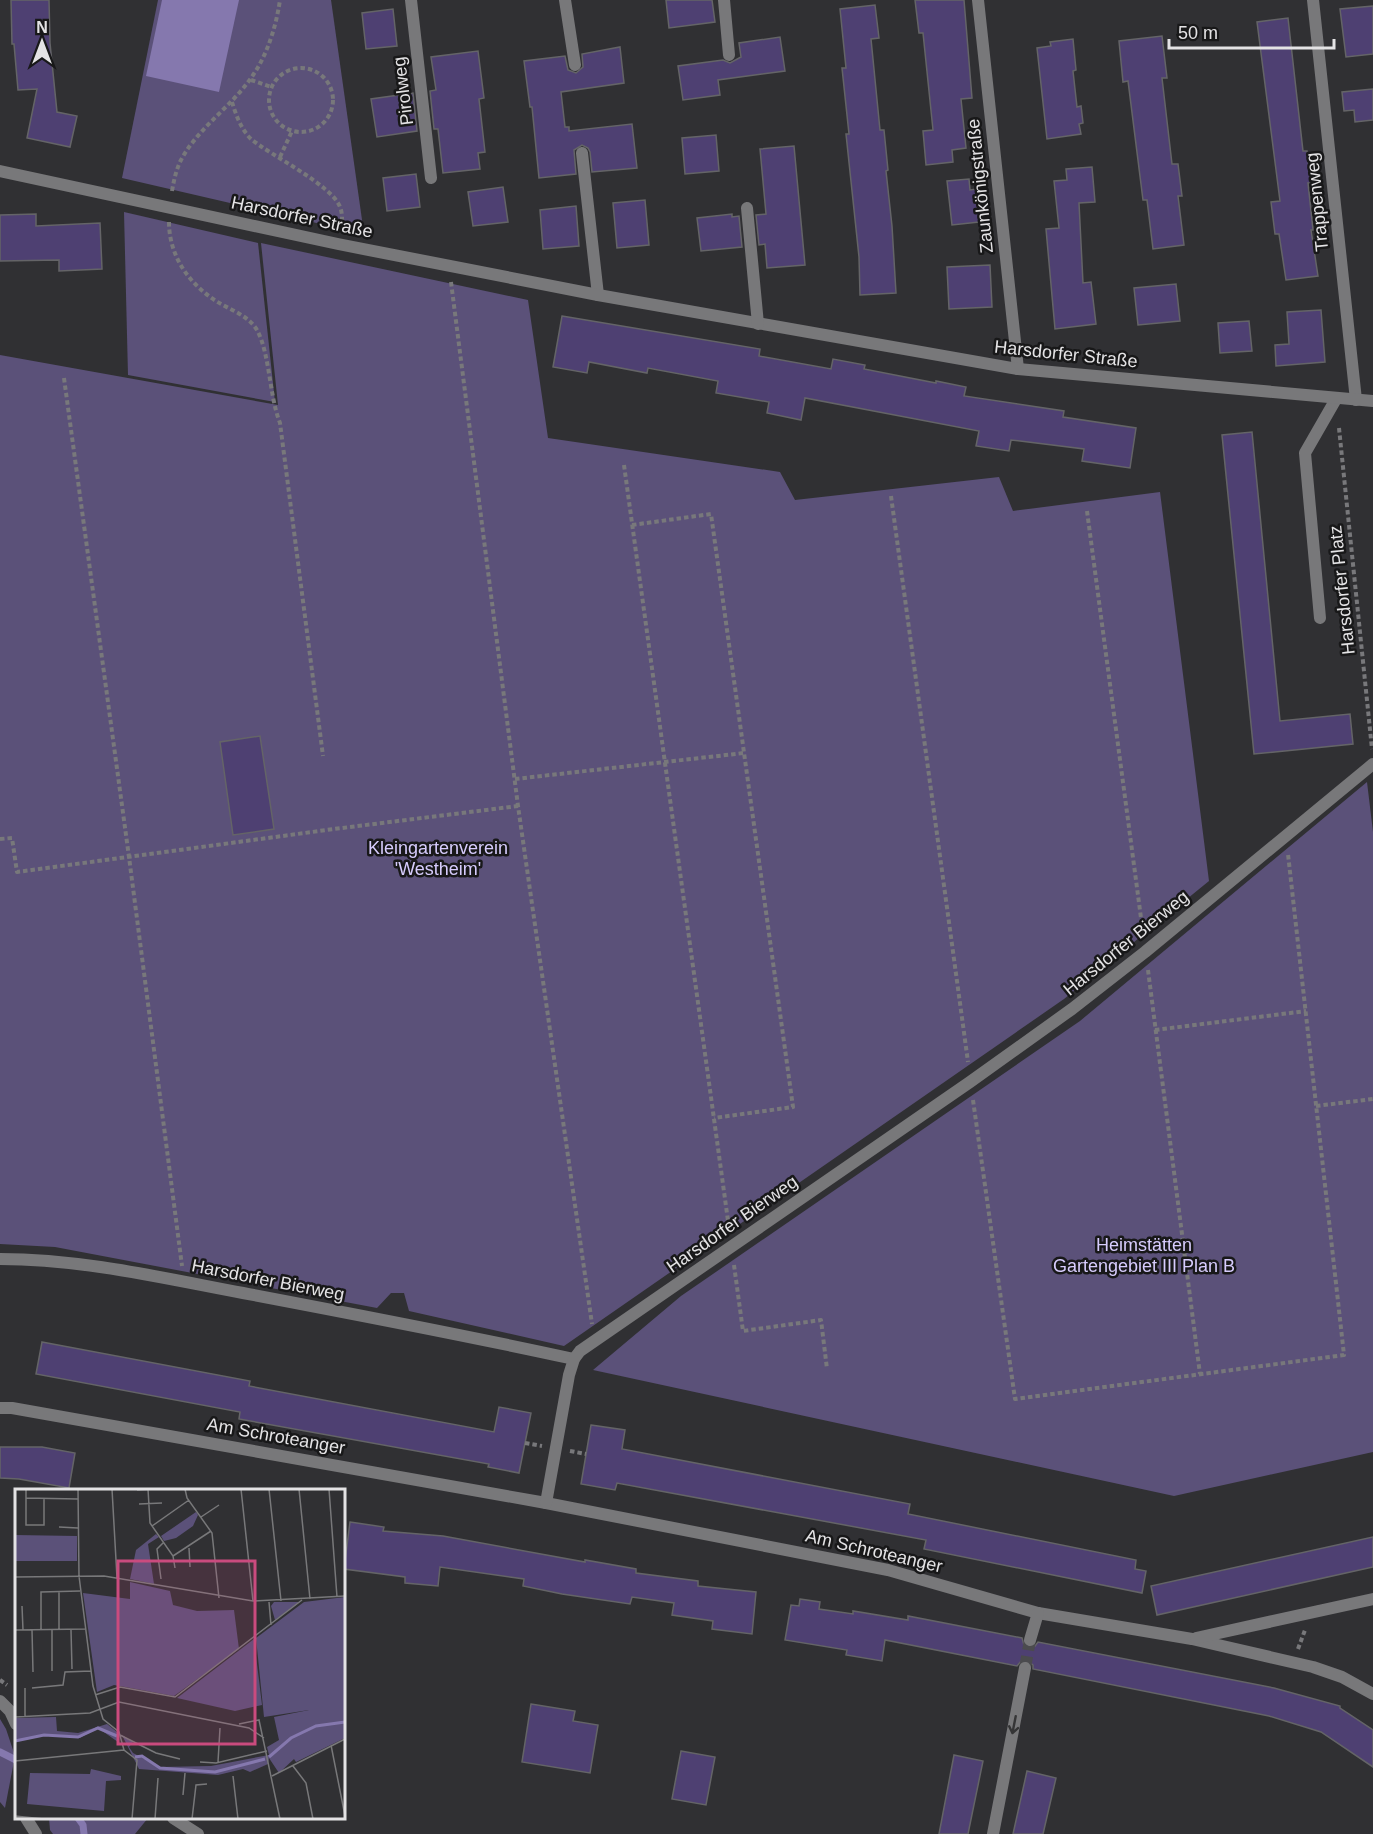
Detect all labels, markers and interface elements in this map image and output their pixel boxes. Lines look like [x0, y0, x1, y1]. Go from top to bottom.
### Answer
north arrow [12, 12, 72, 72]
scale bar [1169, 12, 1334, 50]
text: N [36, 19, 48, 36]
text: 50 m [1178, 23, 1218, 43]
street label: Pirolweg [389, 56, 417, 126]
street label: Zaunkönigstraße [963, 118, 997, 254]
street label: Trappenweg [1302, 152, 1332, 252]
street label: Harsdorfer Straße [229, 192, 375, 242]
street label: Harsdorfer Straße [993, 337, 1139, 371]
street label: Harsdorfer Platz [1325, 524, 1359, 656]
park label: Kleingartenverein 'Westheim' [368, 838, 508, 879]
street label: Harsdorfer Bierweg [1059, 886, 1193, 1000]
street label: Harsdorfer Bierweg [663, 1171, 801, 1277]
park label: Heimstätten Gartengebiet III Plan B [1053, 1235, 1235, 1276]
street label: Harsdorfer Bierweg [190, 1255, 346, 1305]
street label: Am Schroteanger [205, 1414, 347, 1458]
inset map [15, 1489, 345, 1819]
street label: Am Schroteanger [804, 1526, 944, 1576]
one-way arrow [1008, 1715, 1019, 1734]

